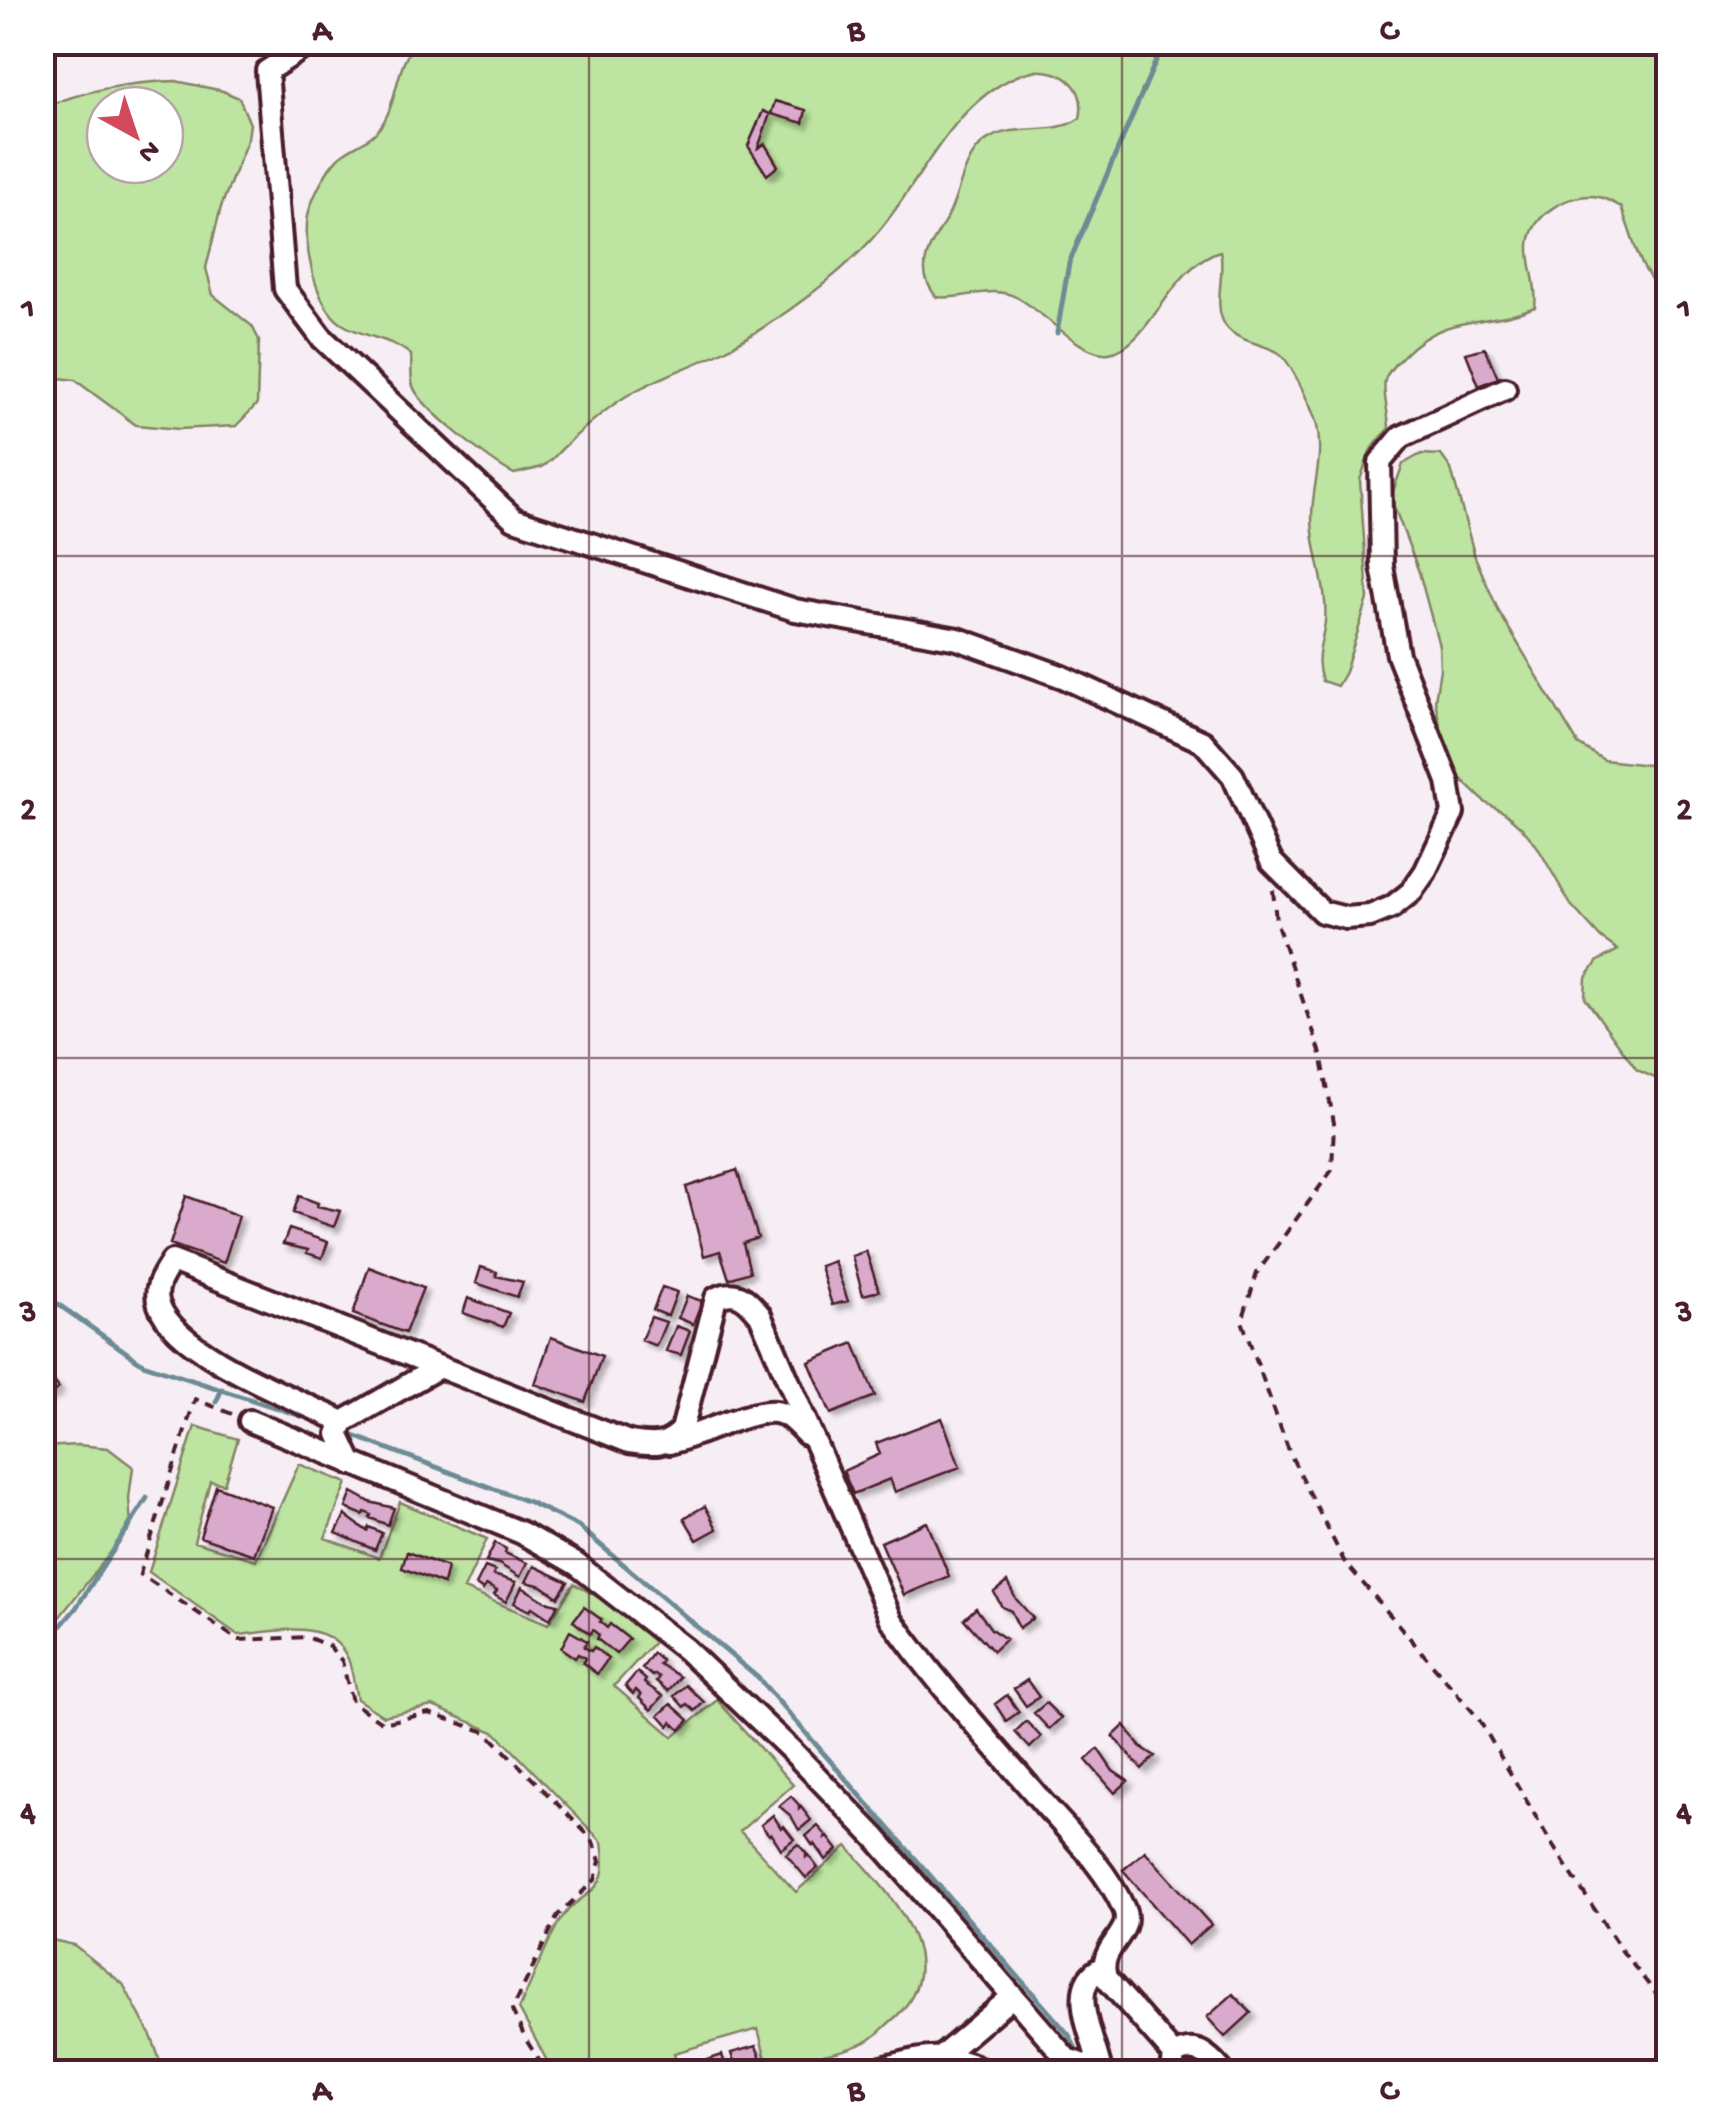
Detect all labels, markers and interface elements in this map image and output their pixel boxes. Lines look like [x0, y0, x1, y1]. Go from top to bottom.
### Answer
text: A [312, 14, 334, 52]
text: B [847, 14, 866, 52]
text: C [1380, 14, 1400, 52]
north arrow [85, 85, 185, 185]
text: N [131, 132, 166, 169]
text: 1 [21, 292, 34, 330]
text: 1 [1677, 292, 1690, 330]
text: 2 [20, 793, 36, 831]
text: 2 [1676, 793, 1692, 831]
text: 3 [19, 1295, 36, 1333]
text: 3 [1675, 1295, 1692, 1333]
text: 4 [19, 1796, 36, 1834]
text: 4 [1675, 1796, 1692, 1834]
text: A [312, 2074, 334, 2112]
text: B [847, 2074, 866, 2112]
text: C [1380, 2074, 1400, 2112]

